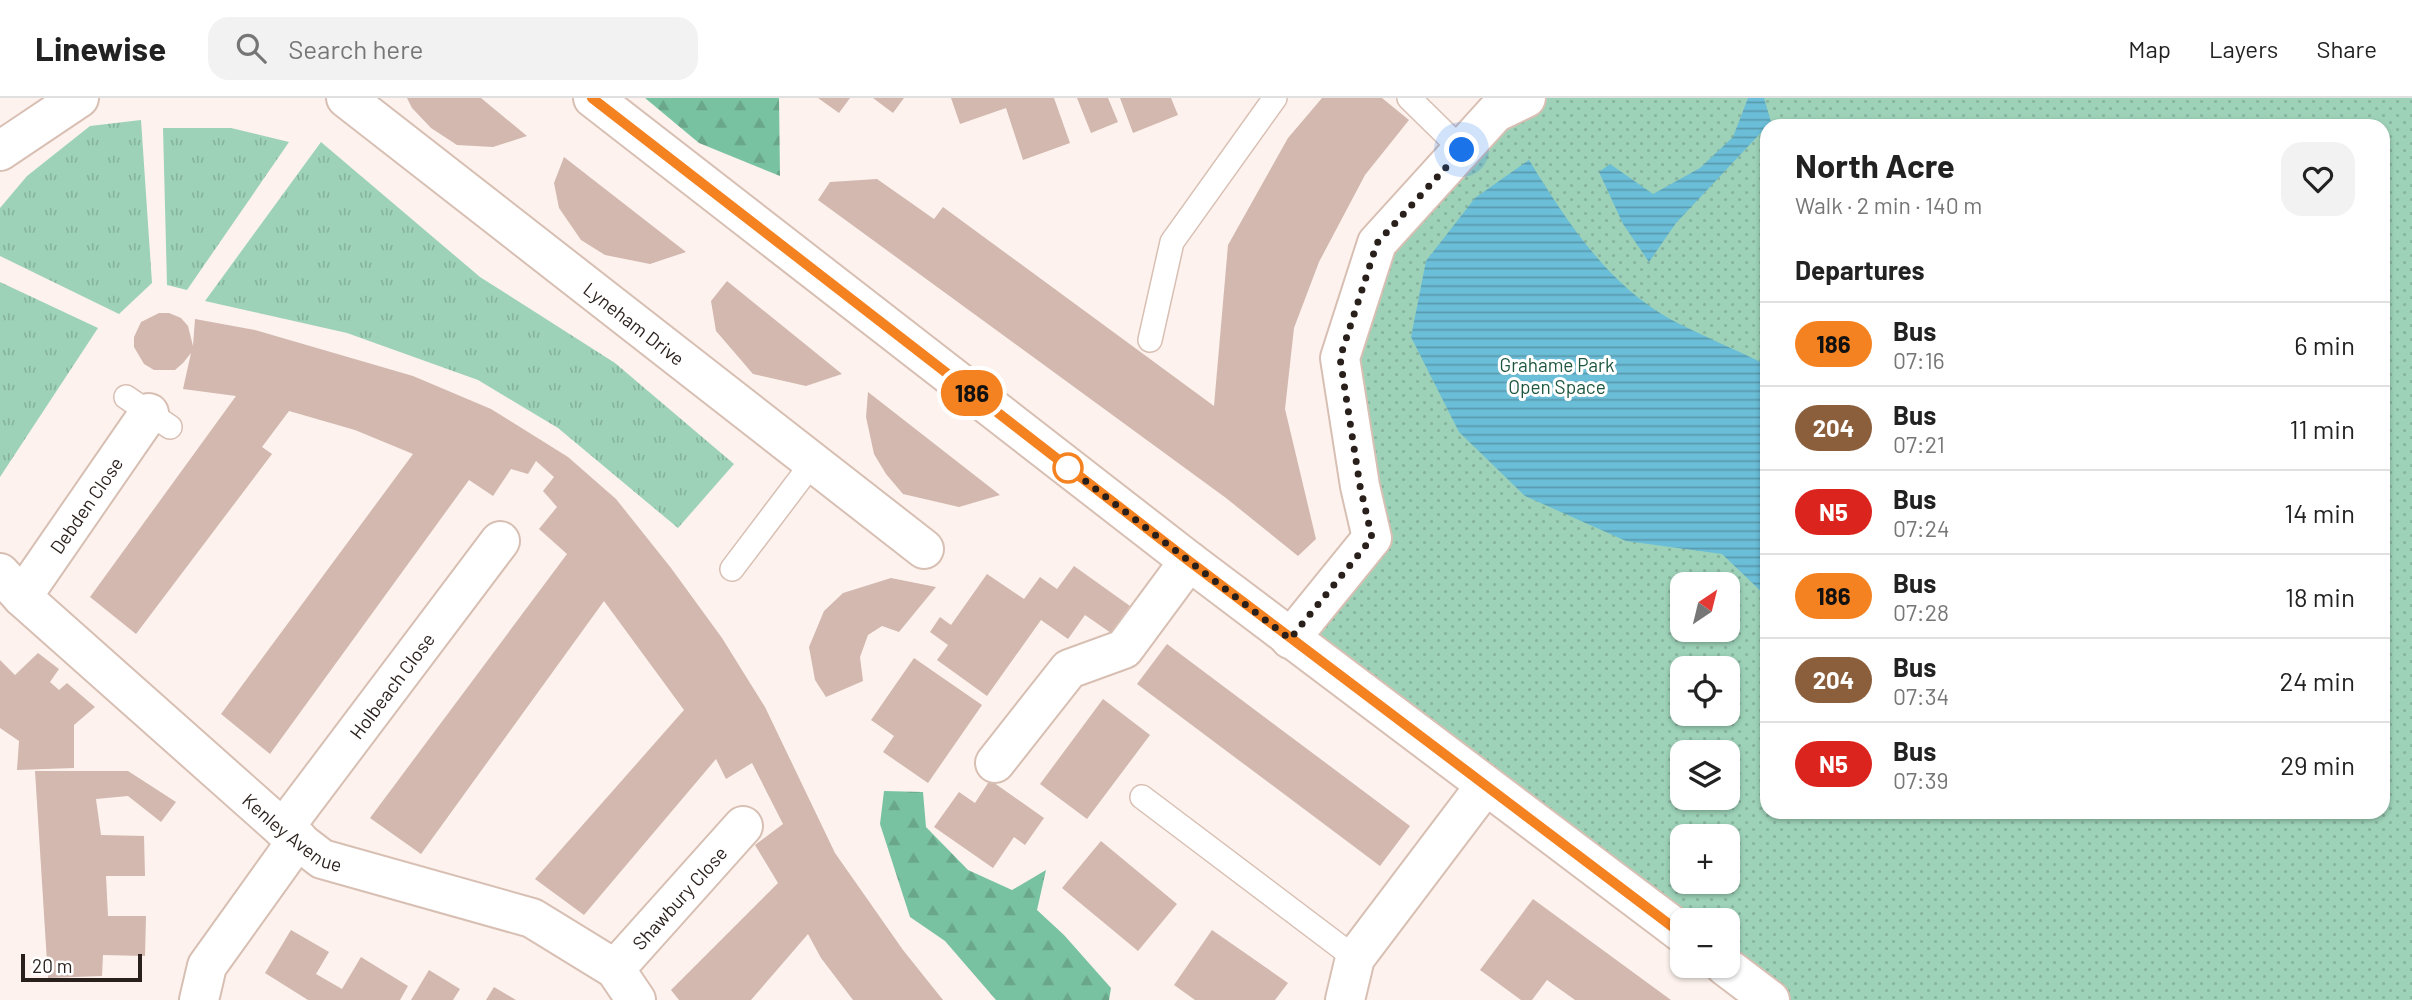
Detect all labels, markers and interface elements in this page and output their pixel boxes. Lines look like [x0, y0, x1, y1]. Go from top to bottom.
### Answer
search box [208, 17, 698, 80]
text: Linewise [35, 28, 166, 68]
icon: search [232, 29, 270, 67]
text: Search here [288, 33, 423, 64]
text: Map [2128, 34, 2171, 63]
text: Layers [2209, 34, 2278, 63]
text: Share [2316, 34, 2377, 63]
your location [1444, 132, 1479, 167]
button: heart [2281, 142, 2355, 216]
text: North Acre [1795, 145, 1955, 185]
text: Walk · 2 min · 140 m [1795, 191, 1982, 219]
text: Departures [1795, 254, 1925, 285]
street label: Lyneham Drive [580, 277, 690, 370]
text: Bus [1893, 315, 1936, 346]
text: 186 [1816, 329, 1851, 358]
text: 6 min [2294, 329, 2355, 360]
text: 07:16 [1893, 346, 1945, 374]
park label: Grahame Park Open Space [1499, 353, 1615, 398]
line badge: 186 [932, 370, 1012, 416]
text: 186 [955, 378, 989, 407]
text: Bus [1893, 399, 1936, 430]
text: 204 [1813, 413, 1854, 442]
text: 11 min [2289, 413, 2355, 444]
text: 07:21 [1893, 430, 1945, 458]
street label: Debden Close [44, 452, 127, 558]
unlabelled marker [1053, 453, 1083, 483]
text: Bus [1893, 483, 1936, 514]
text: N5 [1819, 497, 1848, 526]
text: 14 min [2284, 497, 2355, 528]
text: 07:24 [1893, 514, 1950, 542]
text: Bus [1893, 567, 1936, 598]
north arrow [1670, 572, 1740, 642]
map controls [1670, 572, 1740, 978]
text: 186 [1816, 581, 1851, 610]
text: 18 min [2285, 581, 2355, 612]
text: 07:28 [1893, 598, 1949, 626]
street label: Holbeach Close [344, 628, 439, 743]
text: Bus [1893, 651, 1936, 682]
button: locate [1670, 656, 1740, 726]
text: 204 [1813, 665, 1854, 694]
text: 24 min [2279, 665, 2355, 696]
text: 07:34 [1893, 682, 1949, 710]
text: Bus [1893, 735, 1936, 766]
button: layers [1670, 740, 1740, 810]
text: N5 [1819, 749, 1848, 778]
text: 29 min [2280, 749, 2355, 780]
text: 07:39 [1893, 766, 1949, 794]
street label: Kenley Avenue [239, 788, 345, 876]
button: + [1670, 824, 1740, 894]
street label: Shawbury Close [627, 841, 731, 954]
button: − [1670, 908, 1740, 978]
scale bar [21, 951, 142, 983]
text: 20 m [32, 954, 72, 977]

